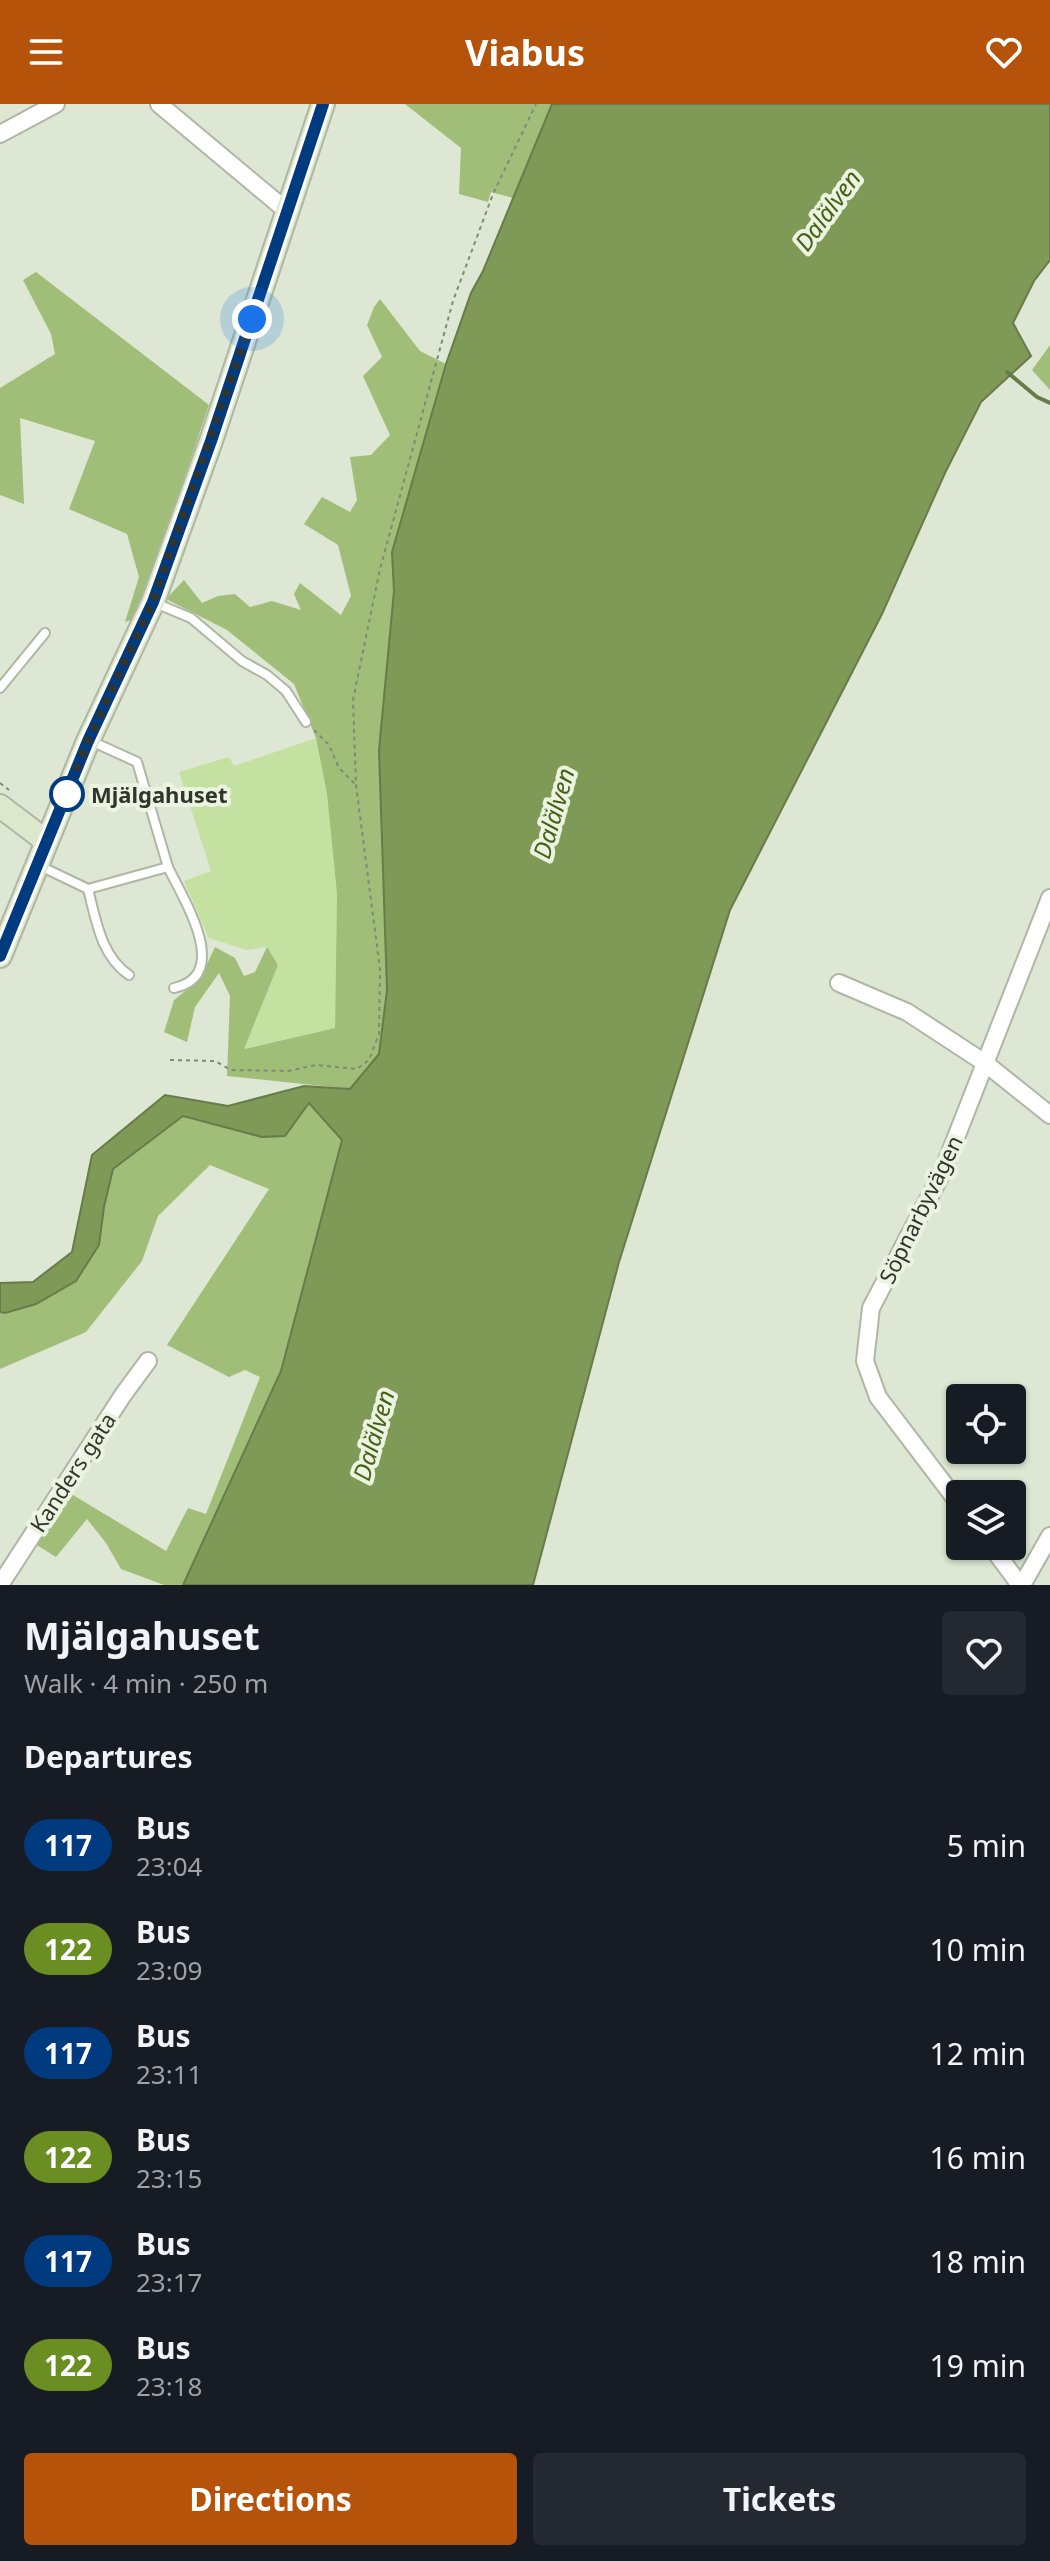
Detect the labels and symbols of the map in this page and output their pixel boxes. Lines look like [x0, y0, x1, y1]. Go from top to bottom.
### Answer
water label: Dalälven [786, 163, 868, 257]
your location [232, 299, 272, 339]
water label: Dalälven [524, 764, 582, 862]
marker: Mjälgahuset [50, 777, 84, 811]
place label: Mjälgahuset [91, 779, 227, 809]
street label: Söpnarbyvägen [871, 1130, 969, 1288]
water label: Dalälven [344, 1386, 402, 1484]
street label: Kanders gata [22, 1406, 122, 1538]

